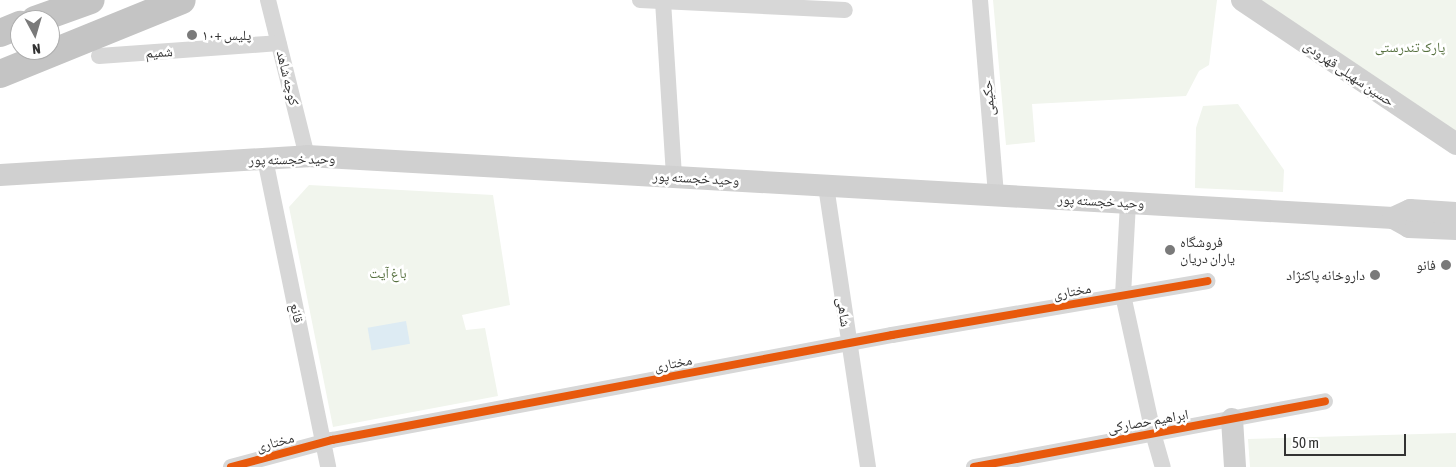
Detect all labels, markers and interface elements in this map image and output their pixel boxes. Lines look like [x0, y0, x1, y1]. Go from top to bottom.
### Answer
north arrow [10, 10, 60, 60]
place label: پلیس +۱۰ [202, 27, 251, 43]
marker: پلیس +۱۰ [186, 29, 198, 41]
street label: حسین سهیلی قهرودی [1300, 36, 1398, 110]
park label: پارک تندرستی [1375, 39, 1445, 55]
text: N [32, 41, 41, 57]
street label: شمیم [145, 43, 173, 61]
street label: کوچه شاهد [273, 49, 303, 107]
street label: حکیمی [978, 79, 998, 117]
street label: وحید خجسته پور [249, 150, 335, 168]
street label: وحید خجسته پور [652, 167, 740, 189]
street label: وحید خجسته پور [1057, 190, 1145, 212]
place label: فروشگاه یاران دریان [1180, 234, 1235, 266]
marker: فروشگاه یاران دریان [1164, 244, 1176, 256]
place label: فانو [1416, 257, 1436, 273]
marker: فانو [1440, 259, 1452, 271]
park label: باغ آیت [369, 265, 407, 281]
place label: داروخانه پاکنژاد [1286, 267, 1365, 283]
marker: داروخانه پاکنژاد [1369, 269, 1381, 281]
street label: مختاری [1052, 279, 1092, 303]
street label: شاهی [834, 296, 854, 328]
street label: قانع [287, 301, 307, 325]
street label: مختاری [653, 351, 693, 375]
street label: ابراهیم حصارکی [1106, 406, 1190, 436]
scale bar [1286, 424, 1408, 456]
street label: مختاری [254, 429, 296, 455]
text: 50 m [1292, 434, 1319, 451]

